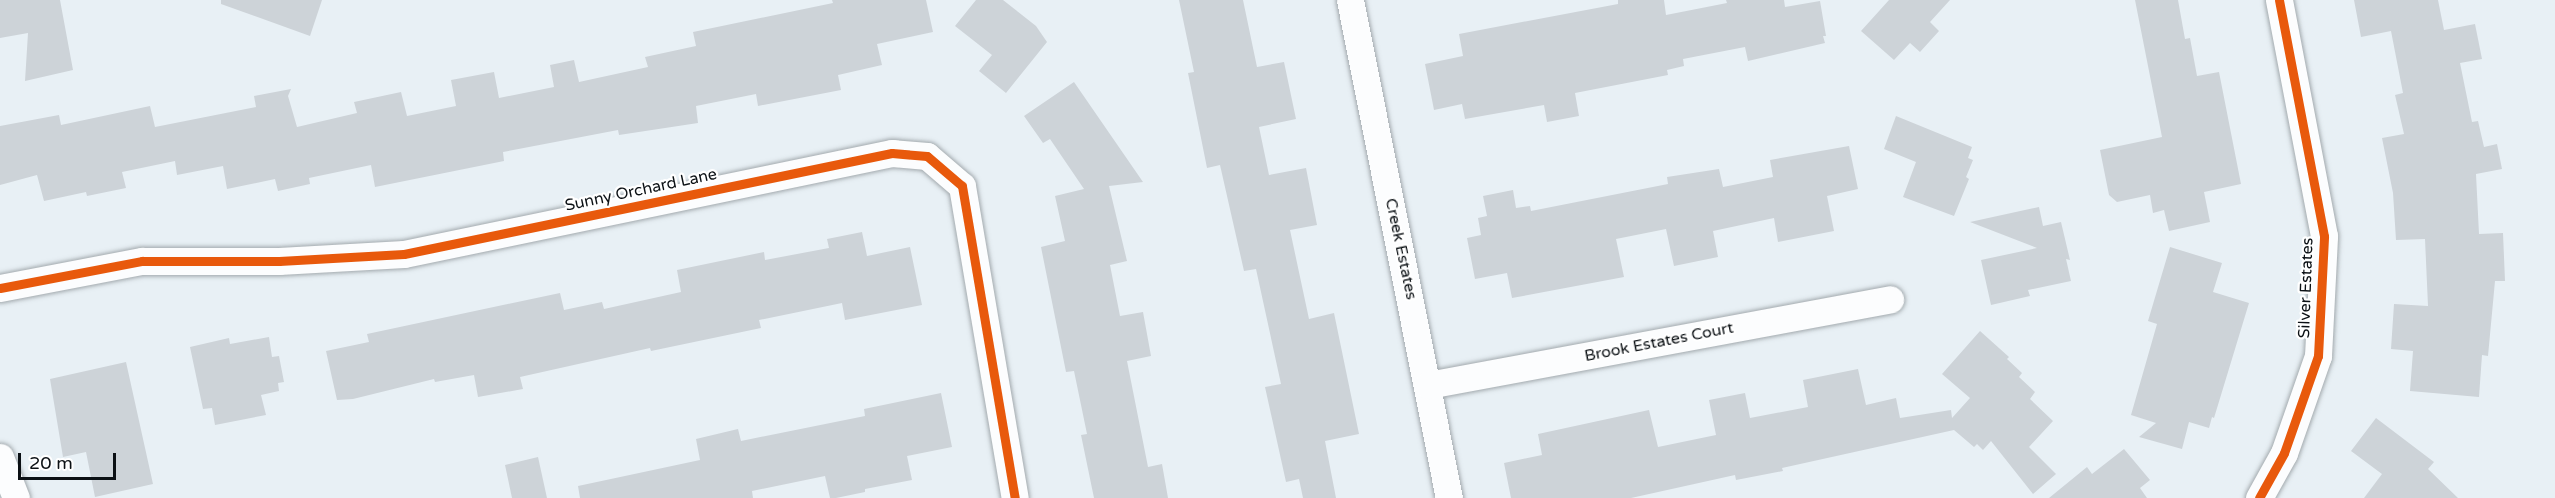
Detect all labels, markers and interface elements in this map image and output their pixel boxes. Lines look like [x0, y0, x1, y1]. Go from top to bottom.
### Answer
street label: Sunny Orchard Lane [563, 165, 719, 215]
street label: Creek Estates [1381, 197, 1421, 301]
street label: Silver Estates [2295, 237, 2317, 339]
street label: Brook Estates Court [1583, 318, 1735, 366]
scale bar [21, 441, 118, 479]
text: 20 m [29, 452, 73, 474]

